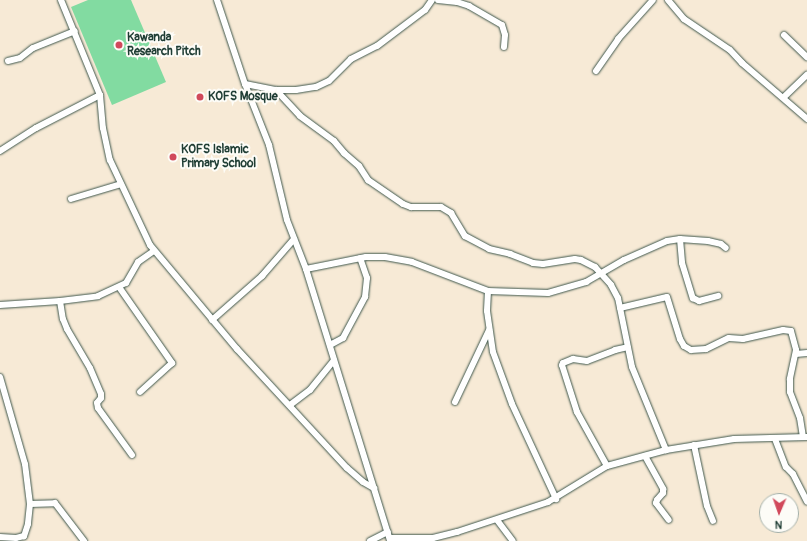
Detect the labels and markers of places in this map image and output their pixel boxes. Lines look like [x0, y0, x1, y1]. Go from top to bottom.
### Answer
place label: Kawanda Research Pitch [127, 31, 201, 59]
marker: Kawanda Research Pitch [114, 40, 124, 50]
place label: KOFS Mosque [208, 90, 278, 104]
marker: KOFS Mosque [195, 92, 205, 102]
place label: KOFS Islamic Primary School [181, 143, 256, 171]
marker: KOFS Islamic Primary School [168, 152, 178, 162]

